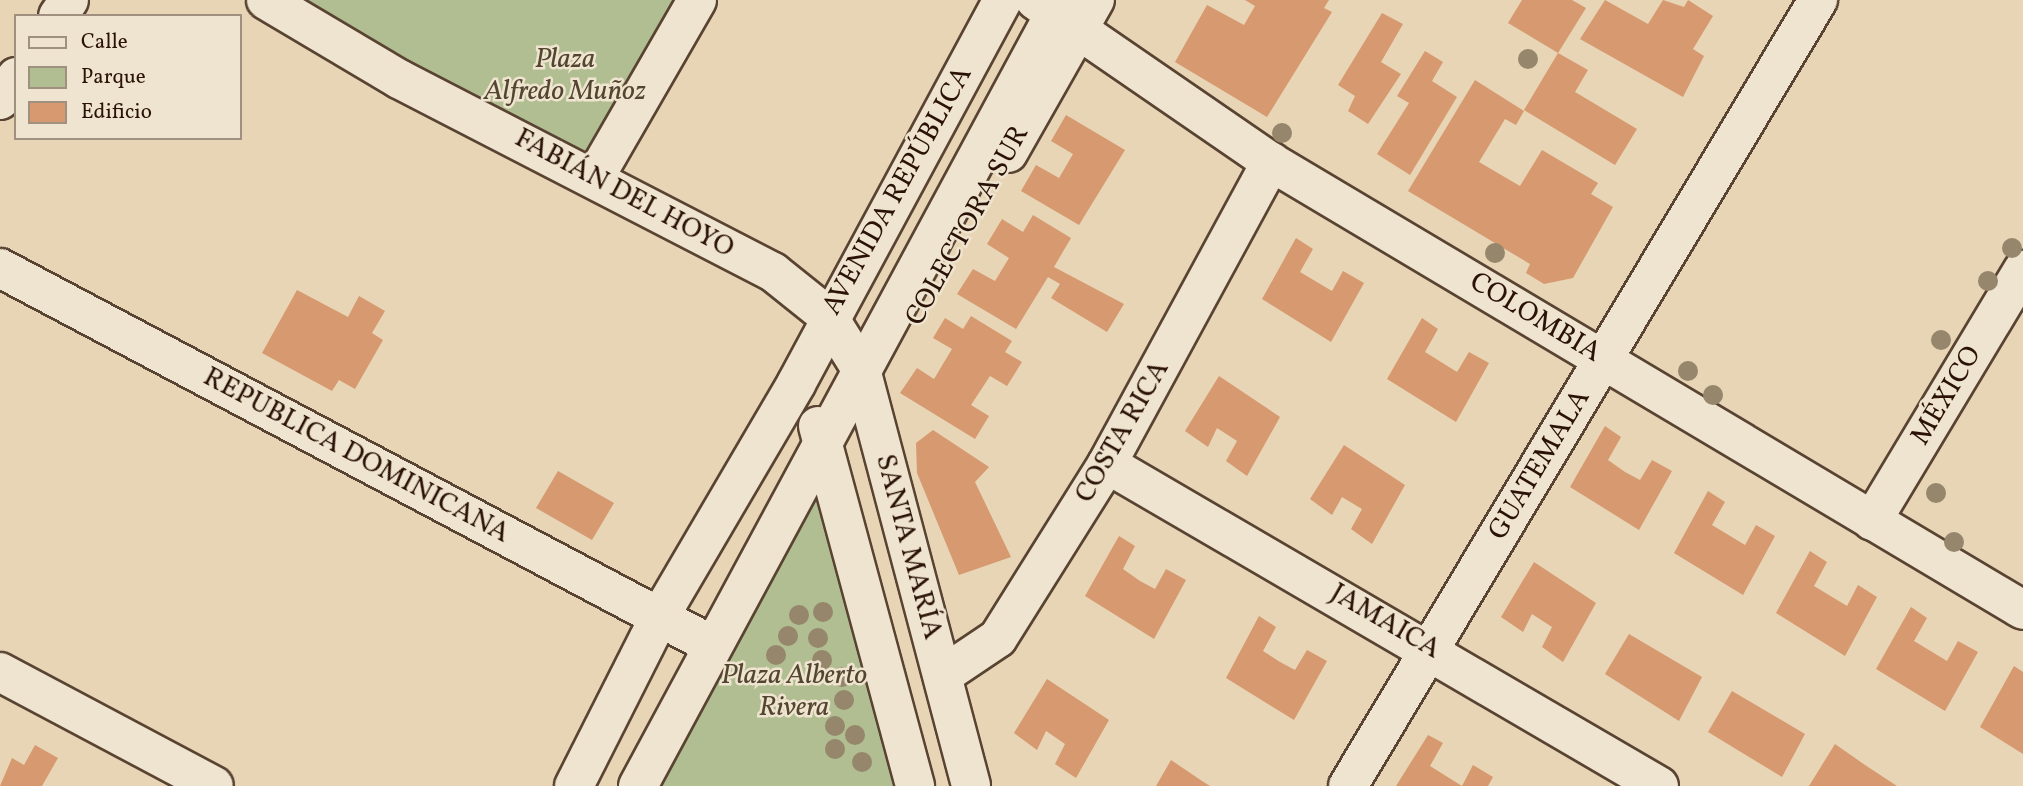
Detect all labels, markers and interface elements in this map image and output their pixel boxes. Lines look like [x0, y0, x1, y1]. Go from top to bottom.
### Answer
legend [14, 14, 242, 140]
text: Calle [81, 28, 128, 57]
park label: Plaza Alfredo Muñoz [484, 43, 646, 109]
street label: AVENIDA REPÚBLICA [816, 61, 980, 321]
text: Parque [81, 63, 146, 92]
text: Edificio [81, 98, 152, 127]
street label: COLECTORA SUR [899, 120, 1037, 332]
street label: FABIÁN DEL HOYO [509, 122, 739, 266]
street label: COLOMBIA [1463, 266, 1607, 370]
street label: MÉXICO [1904, 340, 1990, 452]
street label: COSTA RICA [1069, 355, 1177, 509]
street label: REPUBLICA DOMINICANA [197, 361, 515, 551]
street label: GUATEMALA [1482, 384, 1598, 546]
street label: SANTA MARÍA [867, 451, 949, 643]
street label: JAMAICA [1324, 577, 1446, 667]
park label: Plaza Alberto Rivera [721, 659, 867, 725]

